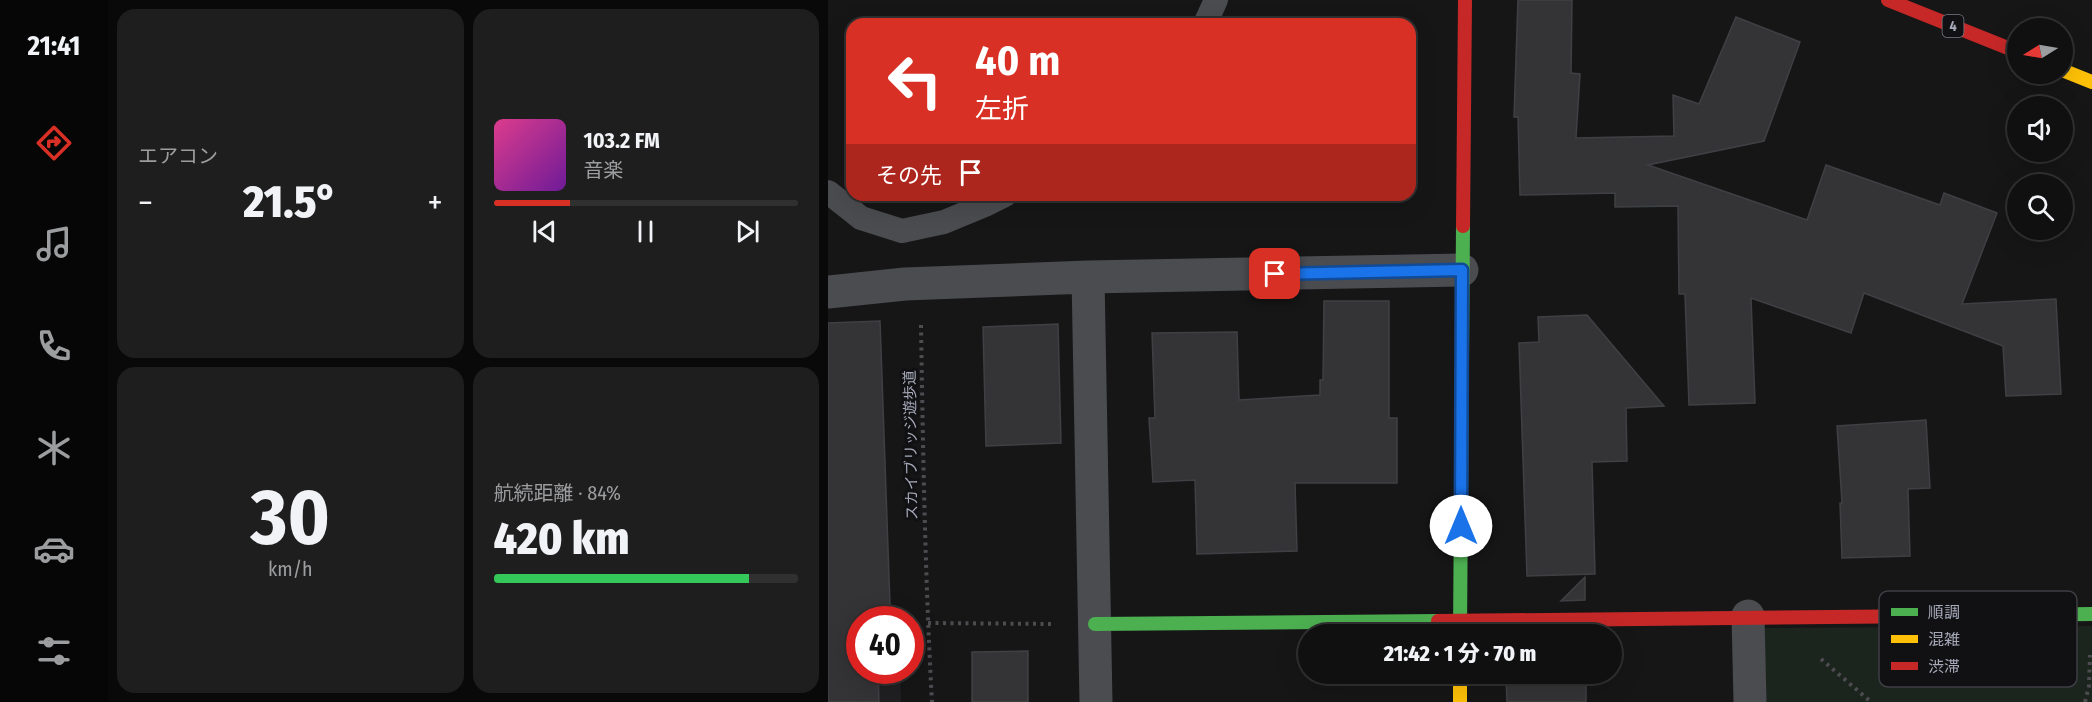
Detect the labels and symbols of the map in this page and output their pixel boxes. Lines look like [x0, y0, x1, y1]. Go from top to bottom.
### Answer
road number: 4 [1942, 15, 1964, 37]
north arrow [2007, 18, 2073, 84]
pin [1249, 248, 1300, 299]
street label: スカイブリッジ遊歩道 [901, 370, 921, 520]
position arrow [1429, 494, 1493, 558]
legend [1879, 591, 2077, 687]
text: 順調 [1928, 603, 1960, 622]
speed limit sign: 40 [846, 606, 924, 684]
text: 混雑 [1928, 630, 1960, 649]
text: 渋滞 [1928, 657, 1960, 676]

